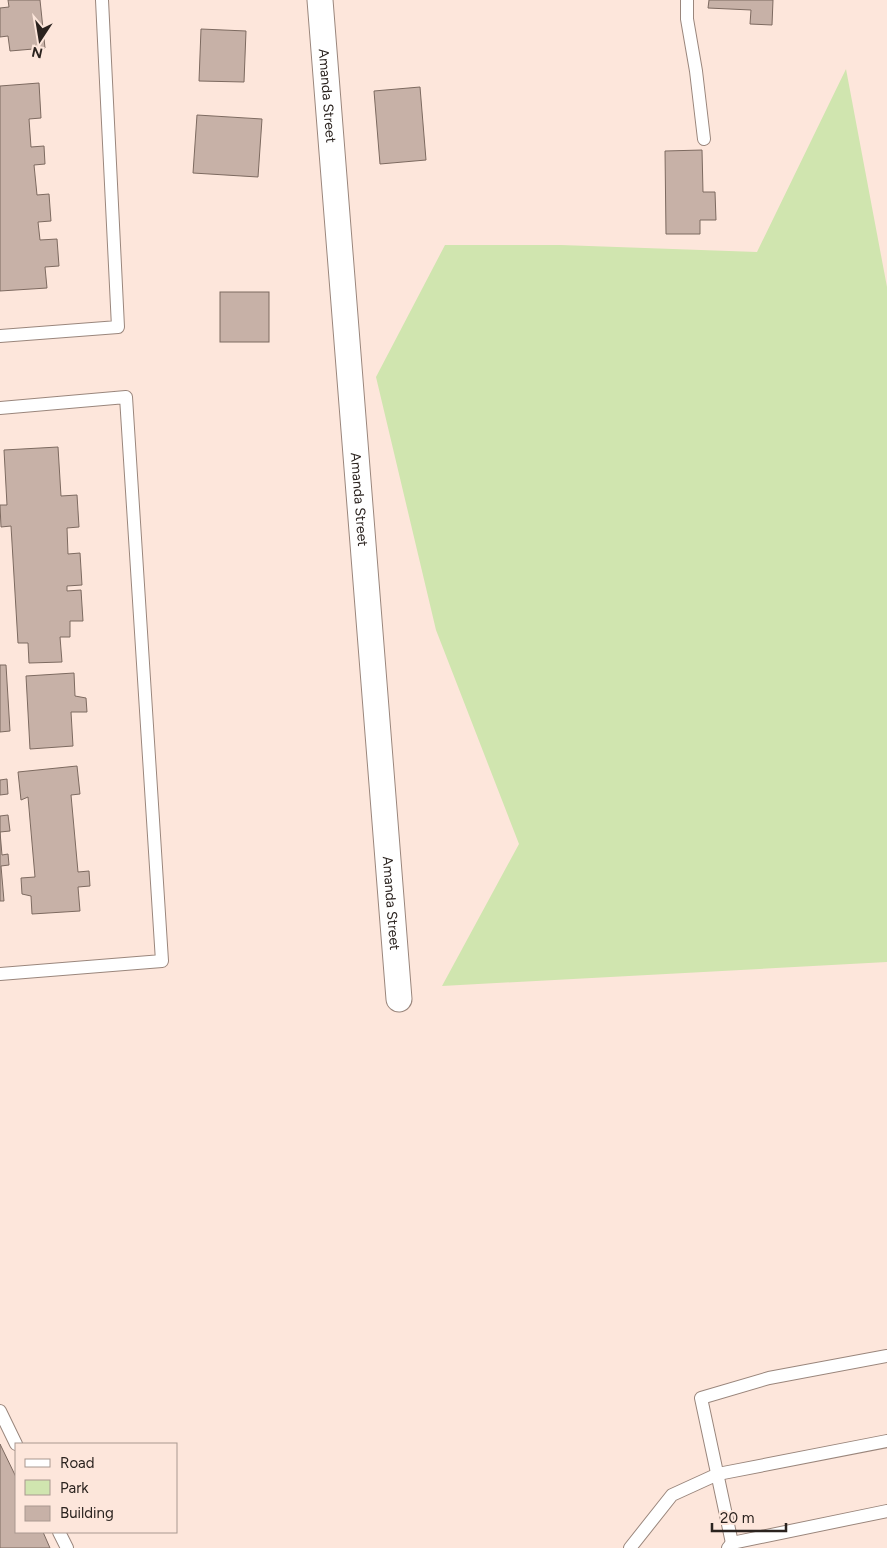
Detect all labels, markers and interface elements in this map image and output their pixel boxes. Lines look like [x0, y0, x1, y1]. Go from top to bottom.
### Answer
north arrow [15, 15, 65, 65]
text: N [30, 43, 44, 62]
street label: Amanda Street [315, 48, 339, 143]
street label: Amanda Street [347, 452, 371, 547]
street label: Amanda Street [379, 855, 403, 951]
legend [15, 1443, 178, 1533]
text: Road [60, 1454, 95, 1472]
text: Park [60, 1479, 89, 1497]
scale bar [712, 1500, 786, 1532]
text: Building [60, 1504, 114, 1522]
text: 20 m [720, 1509, 754, 1527]

